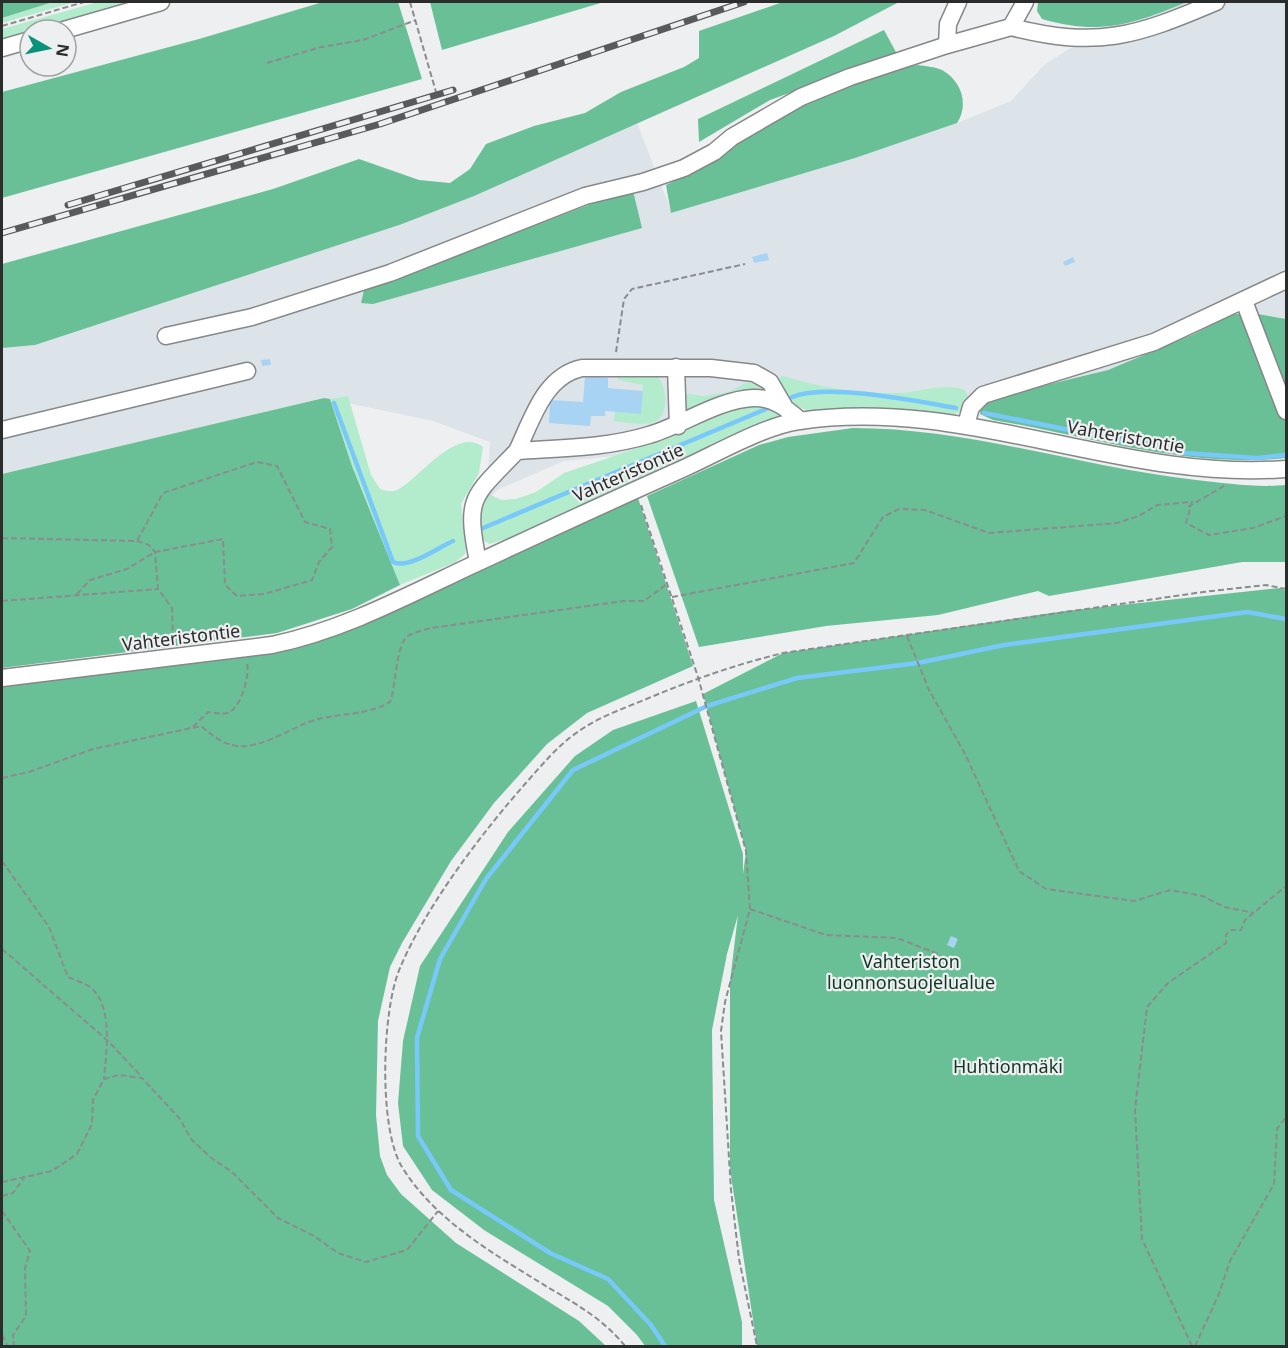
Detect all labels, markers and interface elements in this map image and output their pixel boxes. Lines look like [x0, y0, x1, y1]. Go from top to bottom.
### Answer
north arrow [18, 18, 78, 78]
text: N [51, 42, 75, 58]
street label: Vahteristontie [1065, 414, 1187, 458]
street label: Vahteristontie [569, 437, 687, 507]
street label: Vahteristontie [121, 618, 241, 656]
park label: Vahteriston luonnonsuojelualue [827, 949, 995, 994]
park label: Huhtionmäki [953, 1054, 1063, 1078]

